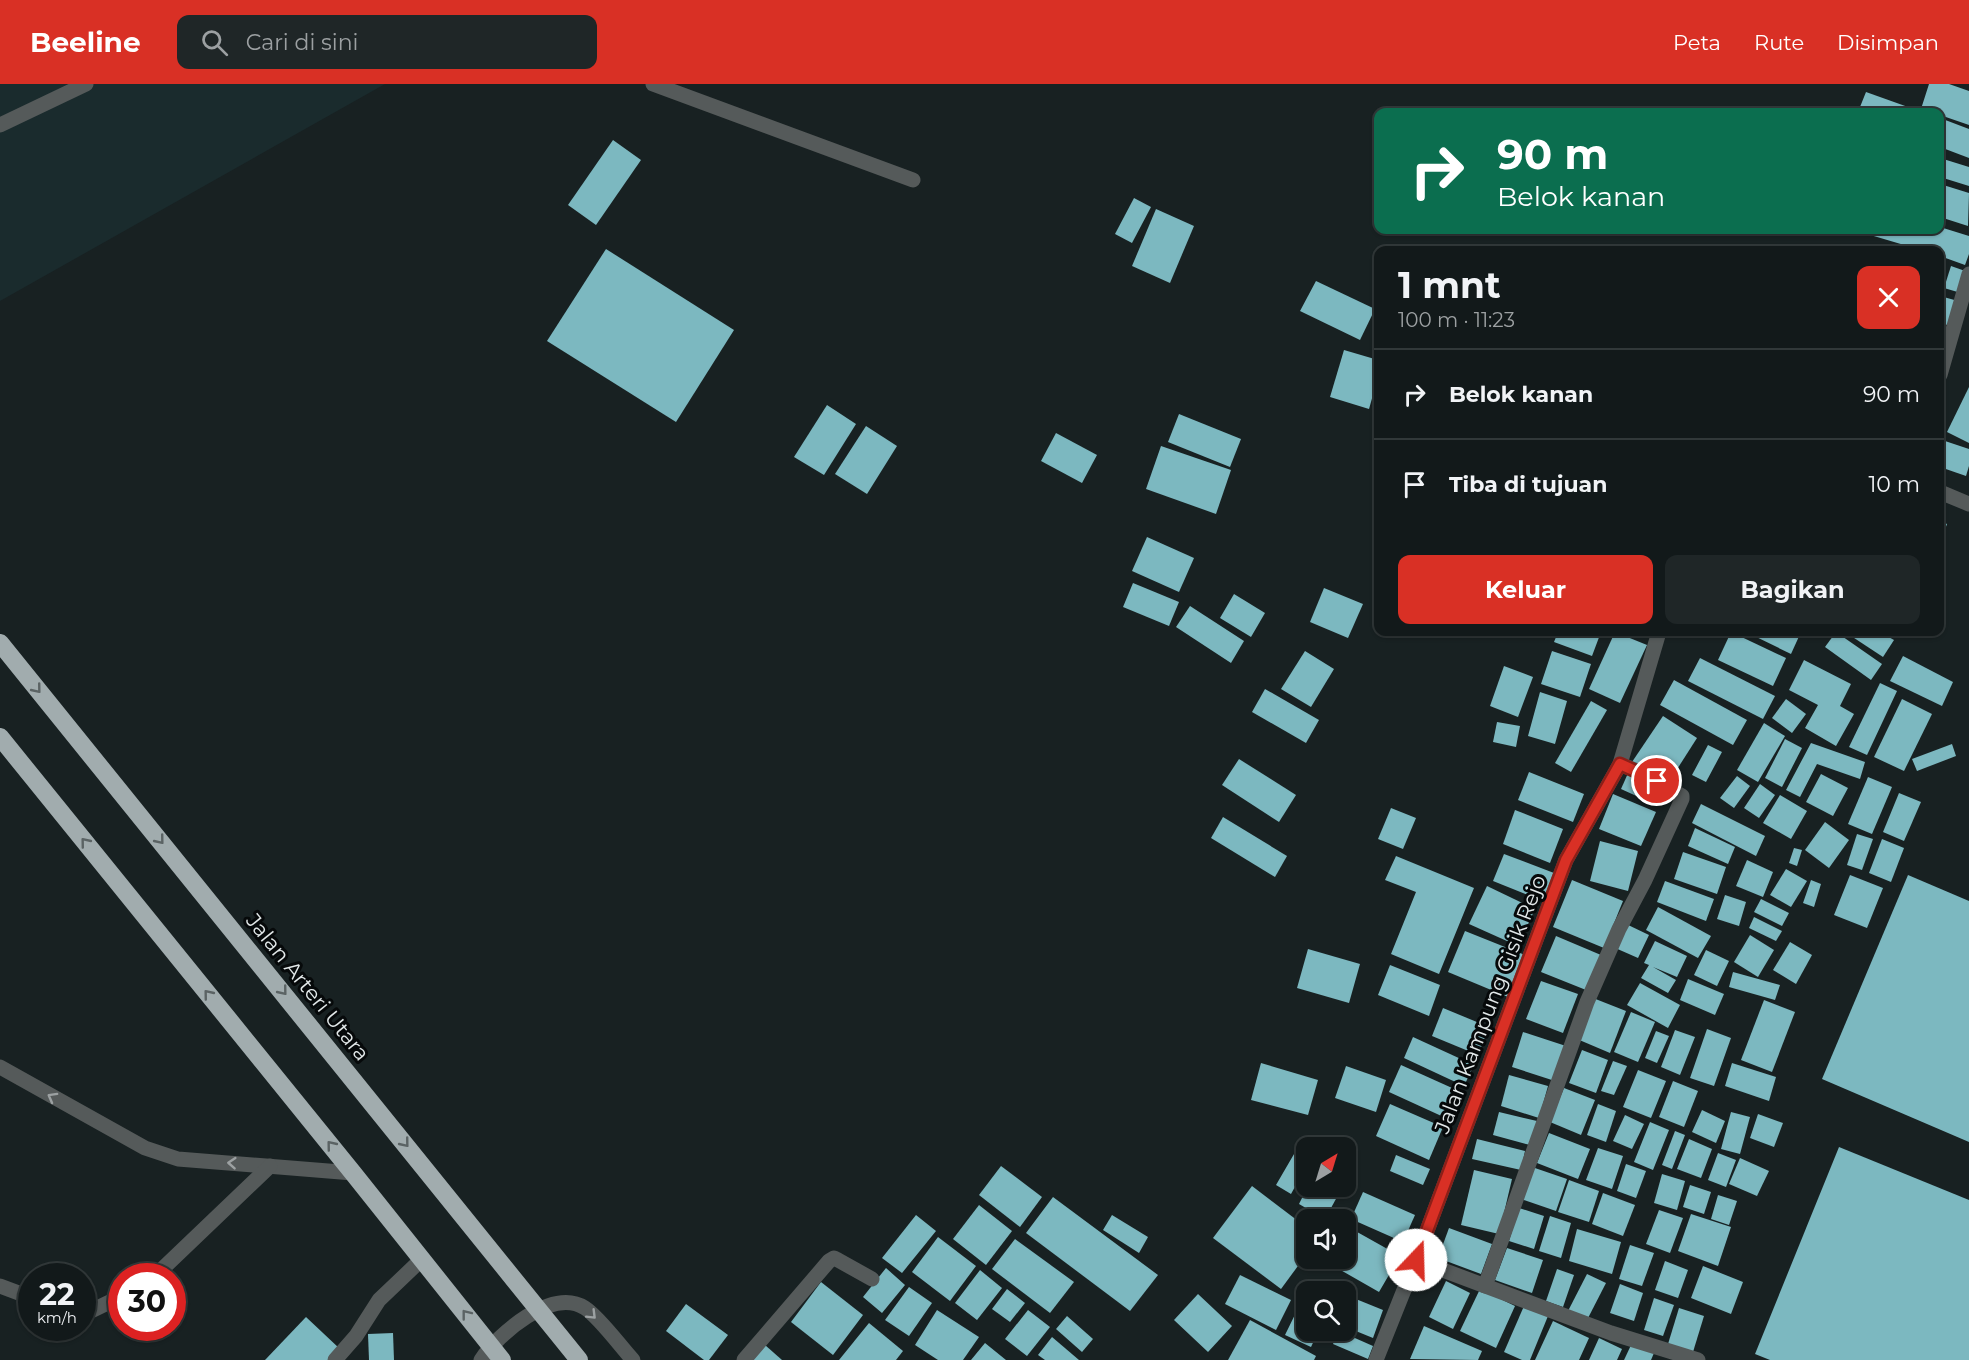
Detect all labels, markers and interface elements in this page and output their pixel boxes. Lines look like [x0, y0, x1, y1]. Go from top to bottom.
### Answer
search box [177, 15, 597, 69]
text: Beeline [30, 25, 141, 59]
icon: search [198, 26, 231, 59]
text: Cari di sini [246, 29, 359, 56]
text: Peta [1673, 30, 1721, 55]
text: Rute [1754, 30, 1804, 55]
text: Disimpan [1837, 30, 1939, 55]
text: 90 m [1497, 128, 1608, 180]
icon: right [1398, 132, 1476, 210]
text: Belok kanan [1497, 180, 1665, 213]
text: 1 mnt [1398, 263, 1501, 307]
button: close [1857, 266, 1920, 329]
text: 100 m · 11:23 [1398, 308, 1515, 332]
icon: right [1398, 378, 1431, 411]
text: Belok kanan [1449, 381, 1593, 408]
text: 90 m [1863, 381, 1920, 408]
icon: arrive [1398, 468, 1431, 501]
text: Tiba di tujuan [1449, 471, 1607, 498]
text: 10 m [1868, 471, 1920, 498]
button: Keluar [1398, 555, 1653, 624]
button: Bagikan [1665, 555, 1920, 624]
one-way arrow [29, 682, 40, 693]
pin [1631, 755, 1682, 806]
icon: arrive [1640, 764, 1673, 797]
one-way arrow [152, 833, 163, 844]
one-way arrow [82, 838, 93, 849]
street label: Jalan Kampung Gisik Rejo [1429, 871, 1551, 1138]
street label: Jalan Arteri Utara [240, 908, 375, 1065]
one-way arrow [275, 985, 286, 996]
one-way arrow [205, 990, 216, 1001]
one-way arrow [48, 1093, 59, 1104]
one-way arrow [398, 1136, 409, 1147]
north arrow [1296, 1137, 1356, 1197]
map controls [1296, 1137, 1356, 1341]
one-way arrow [327, 1141, 338, 1152]
one-way arrow [228, 1157, 237, 1170]
button: sound [1296, 1209, 1356, 1269]
position arrow [1384, 1228, 1448, 1292]
speed limit sign: 30 [108, 1263, 186, 1341]
text: 22 [39, 1276, 75, 1313]
button: search [1296, 1281, 1356, 1341]
text: km/h [37, 1308, 77, 1327]
one-way arrow [585, 1308, 596, 1319]
one-way arrow [462, 1310, 473, 1321]

